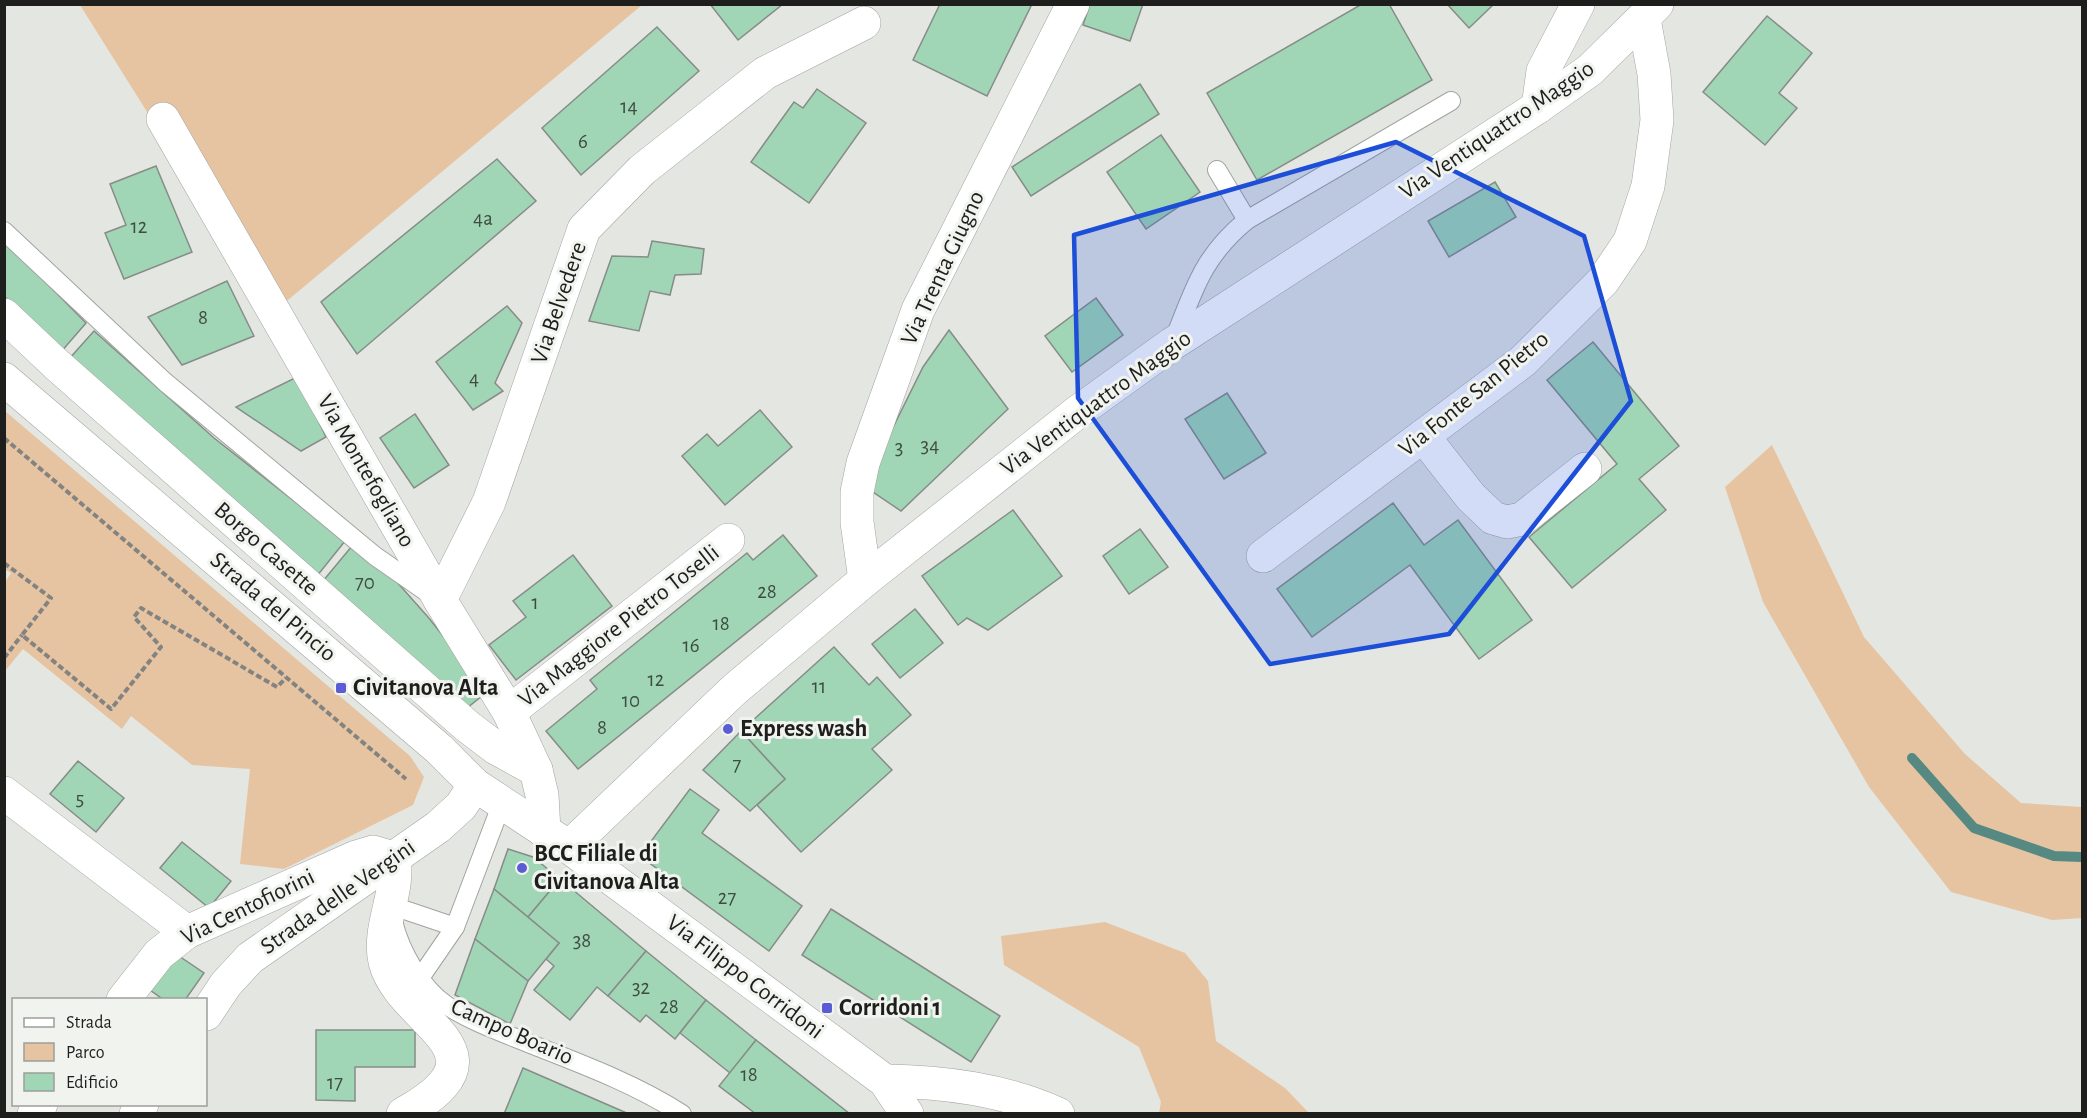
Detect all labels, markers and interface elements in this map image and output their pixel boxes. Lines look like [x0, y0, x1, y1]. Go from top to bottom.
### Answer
street label: Via Ventiquattro Maggio [1395, 56, 1599, 204]
house number: 14 [620, 96, 638, 117]
house number: 6 [578, 131, 588, 152]
street label: Via Trenta Giugno [897, 187, 989, 349]
house number: 4a [473, 208, 493, 229]
house number: 12 [131, 216, 147, 237]
street label: Via Belvedere [527, 239, 591, 367]
house number: 8 [198, 307, 208, 328]
street label: Via Ventiquattro Maggio [996, 326, 1196, 480]
street label: Via Fonte San Pietro [1395, 327, 1553, 461]
house number: 4 [469, 368, 479, 389]
street label: Via Montefogliano [313, 390, 419, 552]
house number: 34 [921, 435, 939, 456]
house number: 3 [895, 437, 903, 458]
street label: Borgo Casette [209, 498, 323, 600]
street label: Via Maggiore Pietro Toselli [514, 540, 724, 712]
street label: Strada del Pincio [206, 548, 340, 666]
house number: 70 [355, 572, 375, 593]
house number: 28 [757, 581, 777, 602]
house number: 1 [531, 592, 539, 613]
house number: 18 [712, 613, 730, 634]
house number: 16 [682, 635, 700, 656]
house number: 12 [648, 669, 664, 690]
place label: Civitanova Alta [353, 676, 499, 700]
house number: 11 [812, 676, 826, 697]
marker: Civitanova Alta [334, 681, 348, 695]
house number: 10 [622, 690, 640, 711]
house number: 8 [597, 717, 607, 738]
place label: Express wash [740, 717, 867, 741]
marker: Express wash [721, 722, 735, 736]
house number: 7 [733, 754, 742, 775]
house number: 5 [76, 788, 84, 809]
street label: Strada delle Vergini [256, 835, 420, 959]
place label: BCC Filiale di Civitanova Alta [534, 842, 680, 894]
marker: BCC Filiale di Civitanova Alta [515, 861, 529, 875]
street label: Via Centofiorini [178, 864, 318, 950]
house number: 27 [718, 887, 736, 908]
street label: Via Filippo Corridoni [662, 910, 828, 1044]
house number: 38 [573, 930, 591, 951]
house number: 32 [632, 977, 650, 998]
street label: Campo Boario [447, 994, 577, 1070]
house number: 28 [659, 996, 679, 1017]
place label: Corridoni 1 [839, 996, 941, 1020]
legend [12, 998, 207, 1106]
marker: Corridoni 1 [820, 1001, 834, 1015]
text: Strada [66, 1014, 112, 1032]
text: Parco [66, 1044, 105, 1062]
house number: 18 [740, 1064, 758, 1085]
house number: 17 [327, 1072, 343, 1093]
text: Edificio [66, 1074, 118, 1092]

